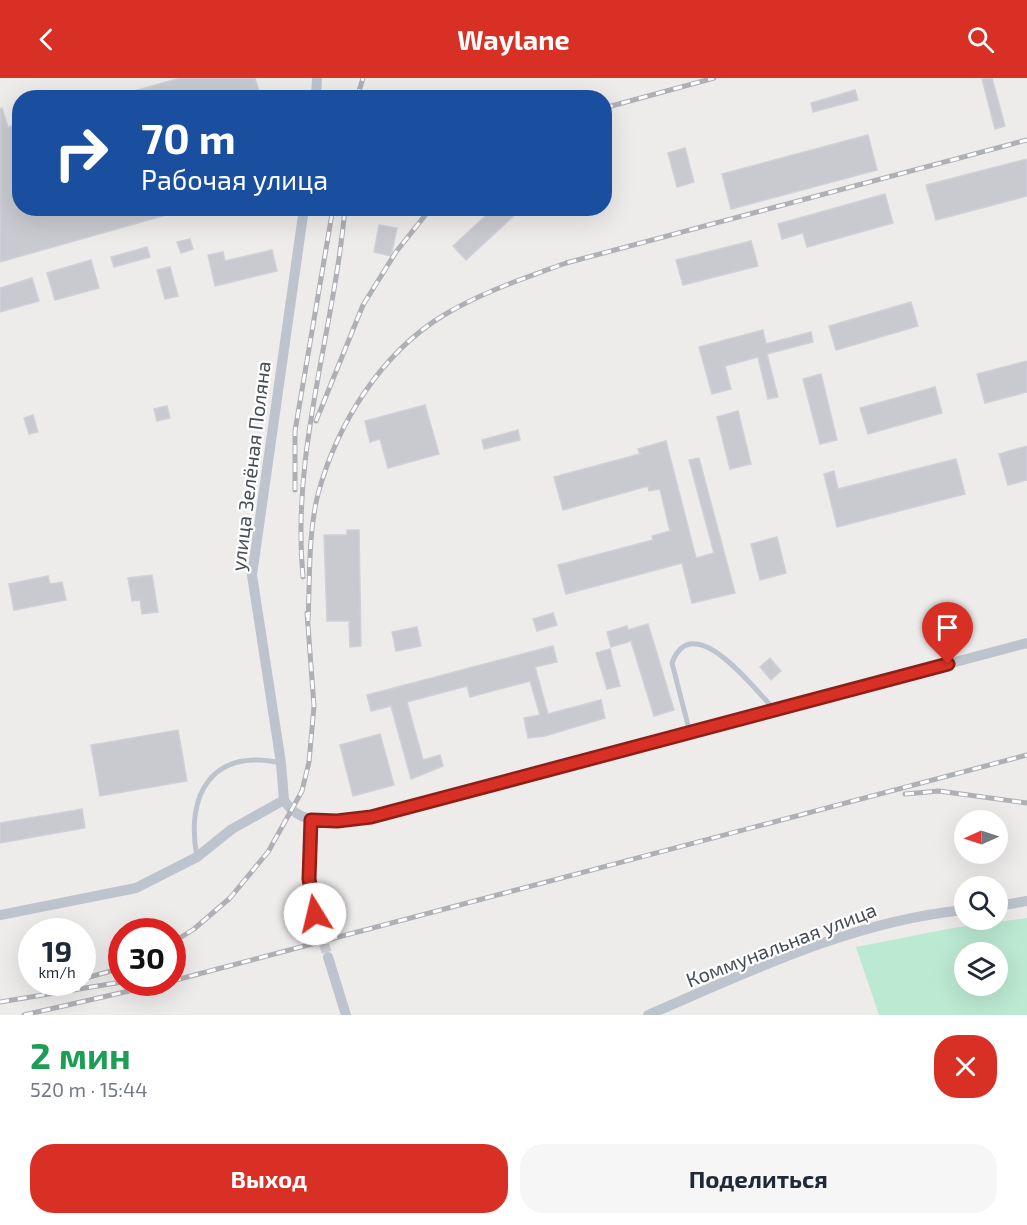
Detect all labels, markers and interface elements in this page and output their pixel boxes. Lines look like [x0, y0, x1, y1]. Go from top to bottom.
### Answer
icon: back [30, 23, 63, 56]
text: Waylane [457, 23, 570, 55]
icon: search [964, 23, 997, 56]
text: 70 m [141, 112, 236, 162]
icon: right [42, 114, 120, 192]
text: Рабочая улица [141, 163, 328, 195]
street label: улица Зелёная Поляна [225, 360, 276, 573]
pin [922, 602, 973, 664]
icon: arrive [931, 611, 964, 644]
north arrow [954, 810, 1008, 864]
map controls [954, 810, 1008, 996]
button: search [954, 876, 1008, 930]
position arrow [283, 882, 347, 946]
street label: Коммунальная улица [682, 897, 880, 992]
speed limit sign: 30 [108, 918, 186, 996]
text: 19 [42, 932, 72, 968]
button: layers [954, 942, 1008, 996]
text: km/h [38, 963, 76, 981]
text: 2 мин [30, 1033, 131, 1076]
button: close [934, 1035, 997, 1098]
text: 520 m · 15:44 [30, 1077, 148, 1101]
button: Выход [30, 1144, 508, 1213]
button: Поделиться [520, 1144, 997, 1213]

